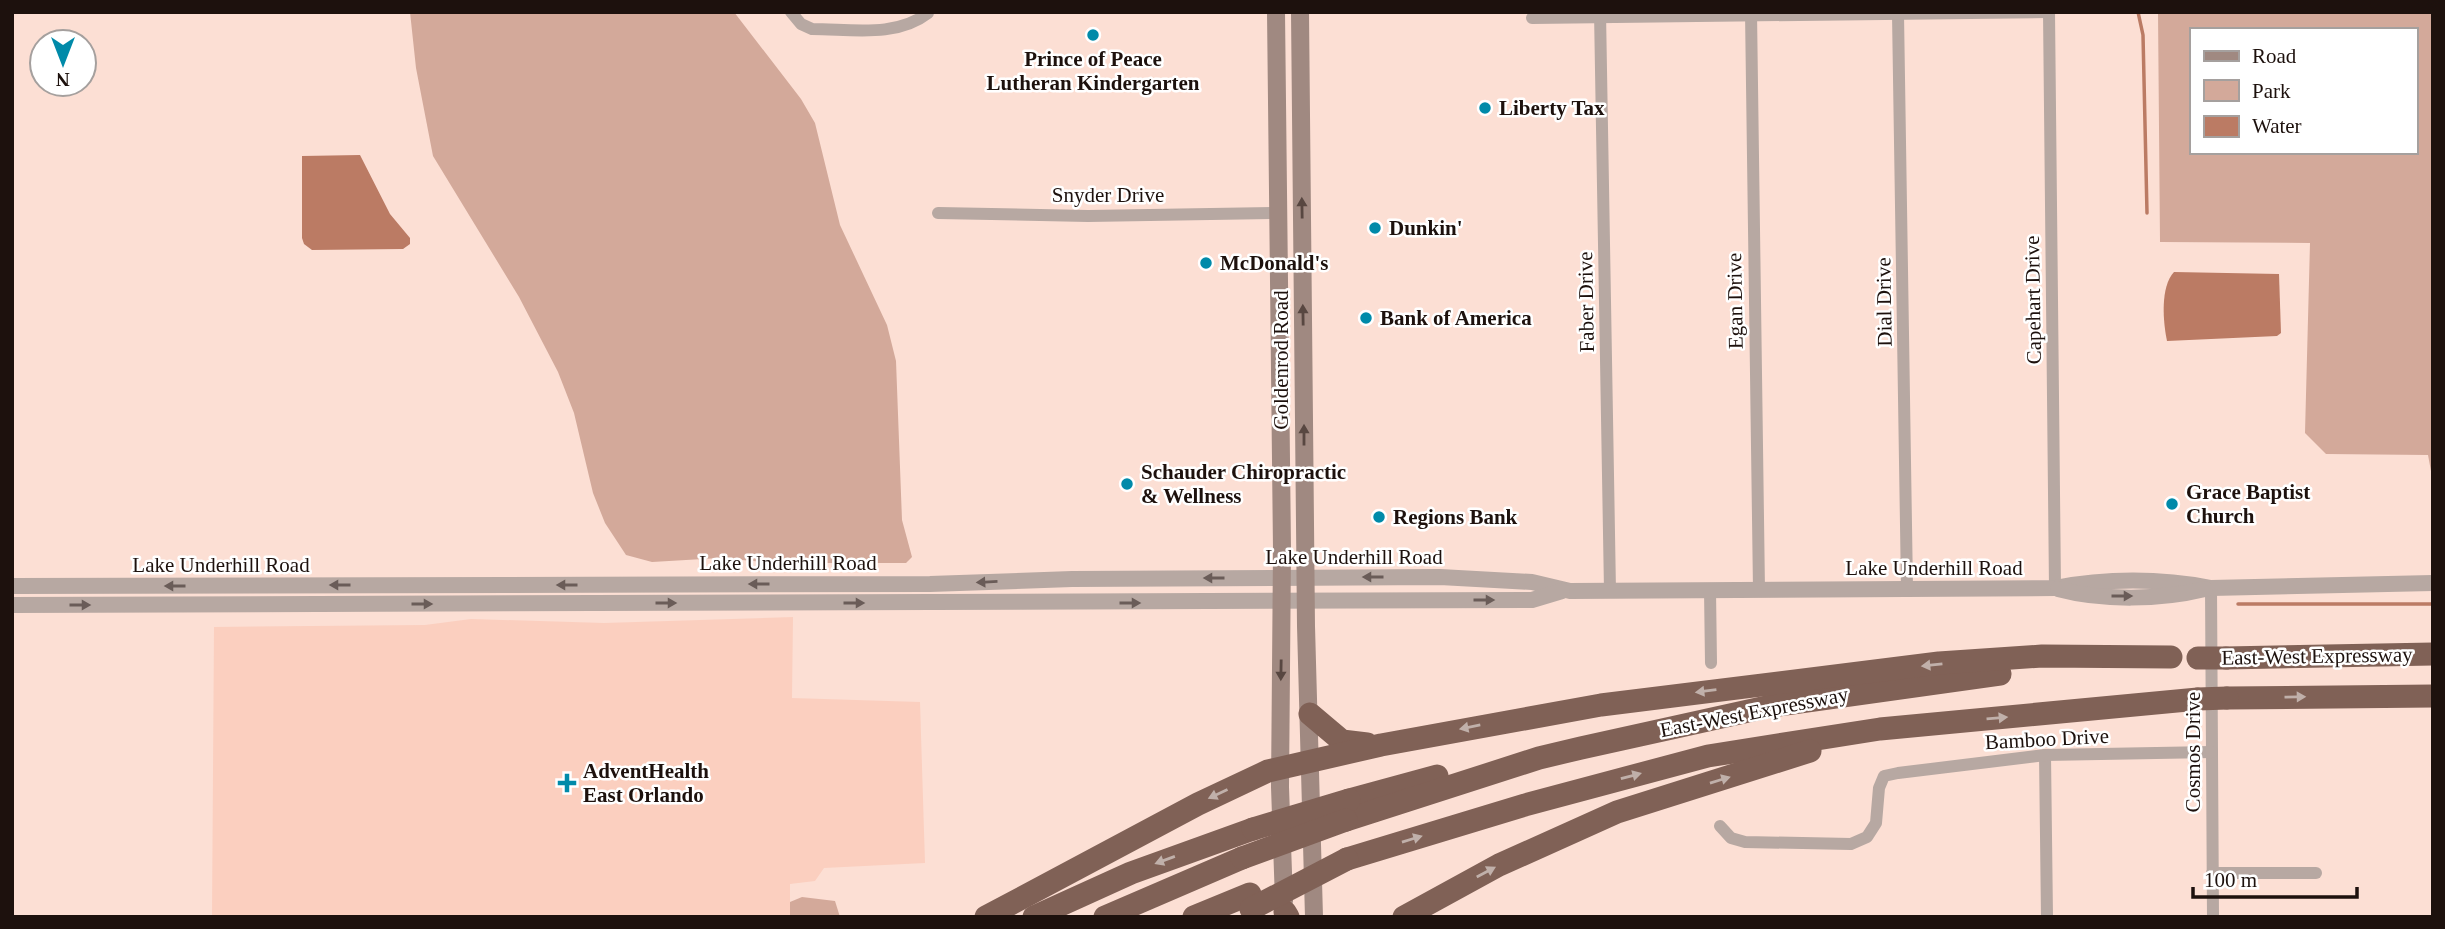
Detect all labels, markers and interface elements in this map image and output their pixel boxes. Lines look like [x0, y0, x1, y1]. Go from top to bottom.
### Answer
marker: Prince of Peace Lutheran Kindergarten [1085, 27, 1101, 43]
north arrow [28, 28, 98, 98]
legend [2190, 28, 2417, 154]
text: Road [2252, 44, 2297, 68]
place label: Prince of Peace Lutheran Kindergarten [987, 47, 1200, 95]
text: N [56, 69, 70, 90]
text: Park [2252, 79, 2291, 103]
place label: Liberty Tax [1499, 96, 1605, 120]
marker: Liberty Tax [1477, 100, 1493, 116]
text: Water [2252, 114, 2302, 138]
street label: Snyder Drive [1052, 183, 1164, 207]
one-way arrow [1296, 196, 1308, 218]
place label: Dunkin' [1389, 216, 1463, 240]
marker: Dunkin' [1367, 220, 1383, 236]
street label: Capehart Drive [2020, 235, 2046, 365]
place label: McDonald's [1220, 251, 1329, 275]
street label: Faber Drive [1573, 251, 1599, 353]
street label: Egan Drive [1722, 253, 1748, 349]
marker: McDonald's [1198, 255, 1214, 271]
street label: Dial Drive [1871, 257, 1897, 347]
street label: Goldenrod Road [1269, 290, 1293, 430]
one-way arrow [1297, 304, 1309, 326]
place label: Bank of America [1380, 306, 1532, 330]
marker: Bank of America [1358, 310, 1374, 326]
one-way arrow [1298, 424, 1310, 446]
place label: Schauder Chiropractic & Wellness [1141, 460, 1346, 508]
marker: Schauder Chiropractic & Wellness [1119, 476, 1135, 492]
place label: Grace Baptist Church [2186, 480, 2310, 528]
marker: Grace Baptist Church [2164, 496, 2180, 512]
place label: Regions Bank [1393, 505, 1518, 529]
marker: Regions Bank [1371, 509, 1387, 525]
street label: Lake Underhill Road [1265, 545, 1443, 569]
street label: Lake Underhill Road [699, 551, 877, 575]
street label: Lake Underhill Road [132, 553, 310, 577]
street label: Lake Underhill Road [1845, 556, 2023, 580]
one-way arrow [1361, 571, 1383, 583]
one-way arrow [1203, 572, 1225, 584]
one-way arrow [975, 576, 997, 587]
one-way arrow [748, 578, 770, 590]
one-way arrow [329, 579, 351, 591]
one-way arrow [556, 579, 578, 591]
one-way arrow [164, 580, 186, 592]
one-way arrow [2112, 590, 2134, 601]
one-way arrow [1474, 594, 1496, 606]
one-way arrow [655, 597, 677, 609]
one-way arrow [843, 597, 865, 609]
one-way arrow [1120, 597, 1142, 609]
one-way arrow [412, 598, 434, 610]
one-way arrow [70, 599, 92, 611]
street label: East-West Expressway [2221, 642, 2413, 670]
one-way arrow [1275, 659, 1287, 681]
one-way arrow [1921, 659, 1943, 670]
street label: East-West Expressway [1658, 682, 1851, 742]
one-way arrow [1695, 686, 1717, 697]
one-way arrow [2284, 691, 2306, 703]
street label: Cosmos Drive [2181, 692, 2205, 812]
one-way arrow [1986, 713, 2008, 724]
one-way arrow [1459, 721, 1481, 732]
street label: Bamboo Drive [1984, 724, 2110, 754]
place label: AdventHealth East Orlando [583, 759, 709, 807]
one-way arrow [1620, 771, 1641, 781]
marker: AdventHealth East Orlando [557, 773, 577, 793]
one-way arrow [1709, 774, 1730, 784]
one-way arrow [1208, 789, 1228, 800]
one-way arrow [1402, 833, 1423, 843]
one-way arrow [1155, 855, 1176, 866]
scale bar [2193, 856, 2358, 900]
one-way arrow [1476, 867, 1496, 878]
text: 100 m [2204, 868, 2257, 892]

